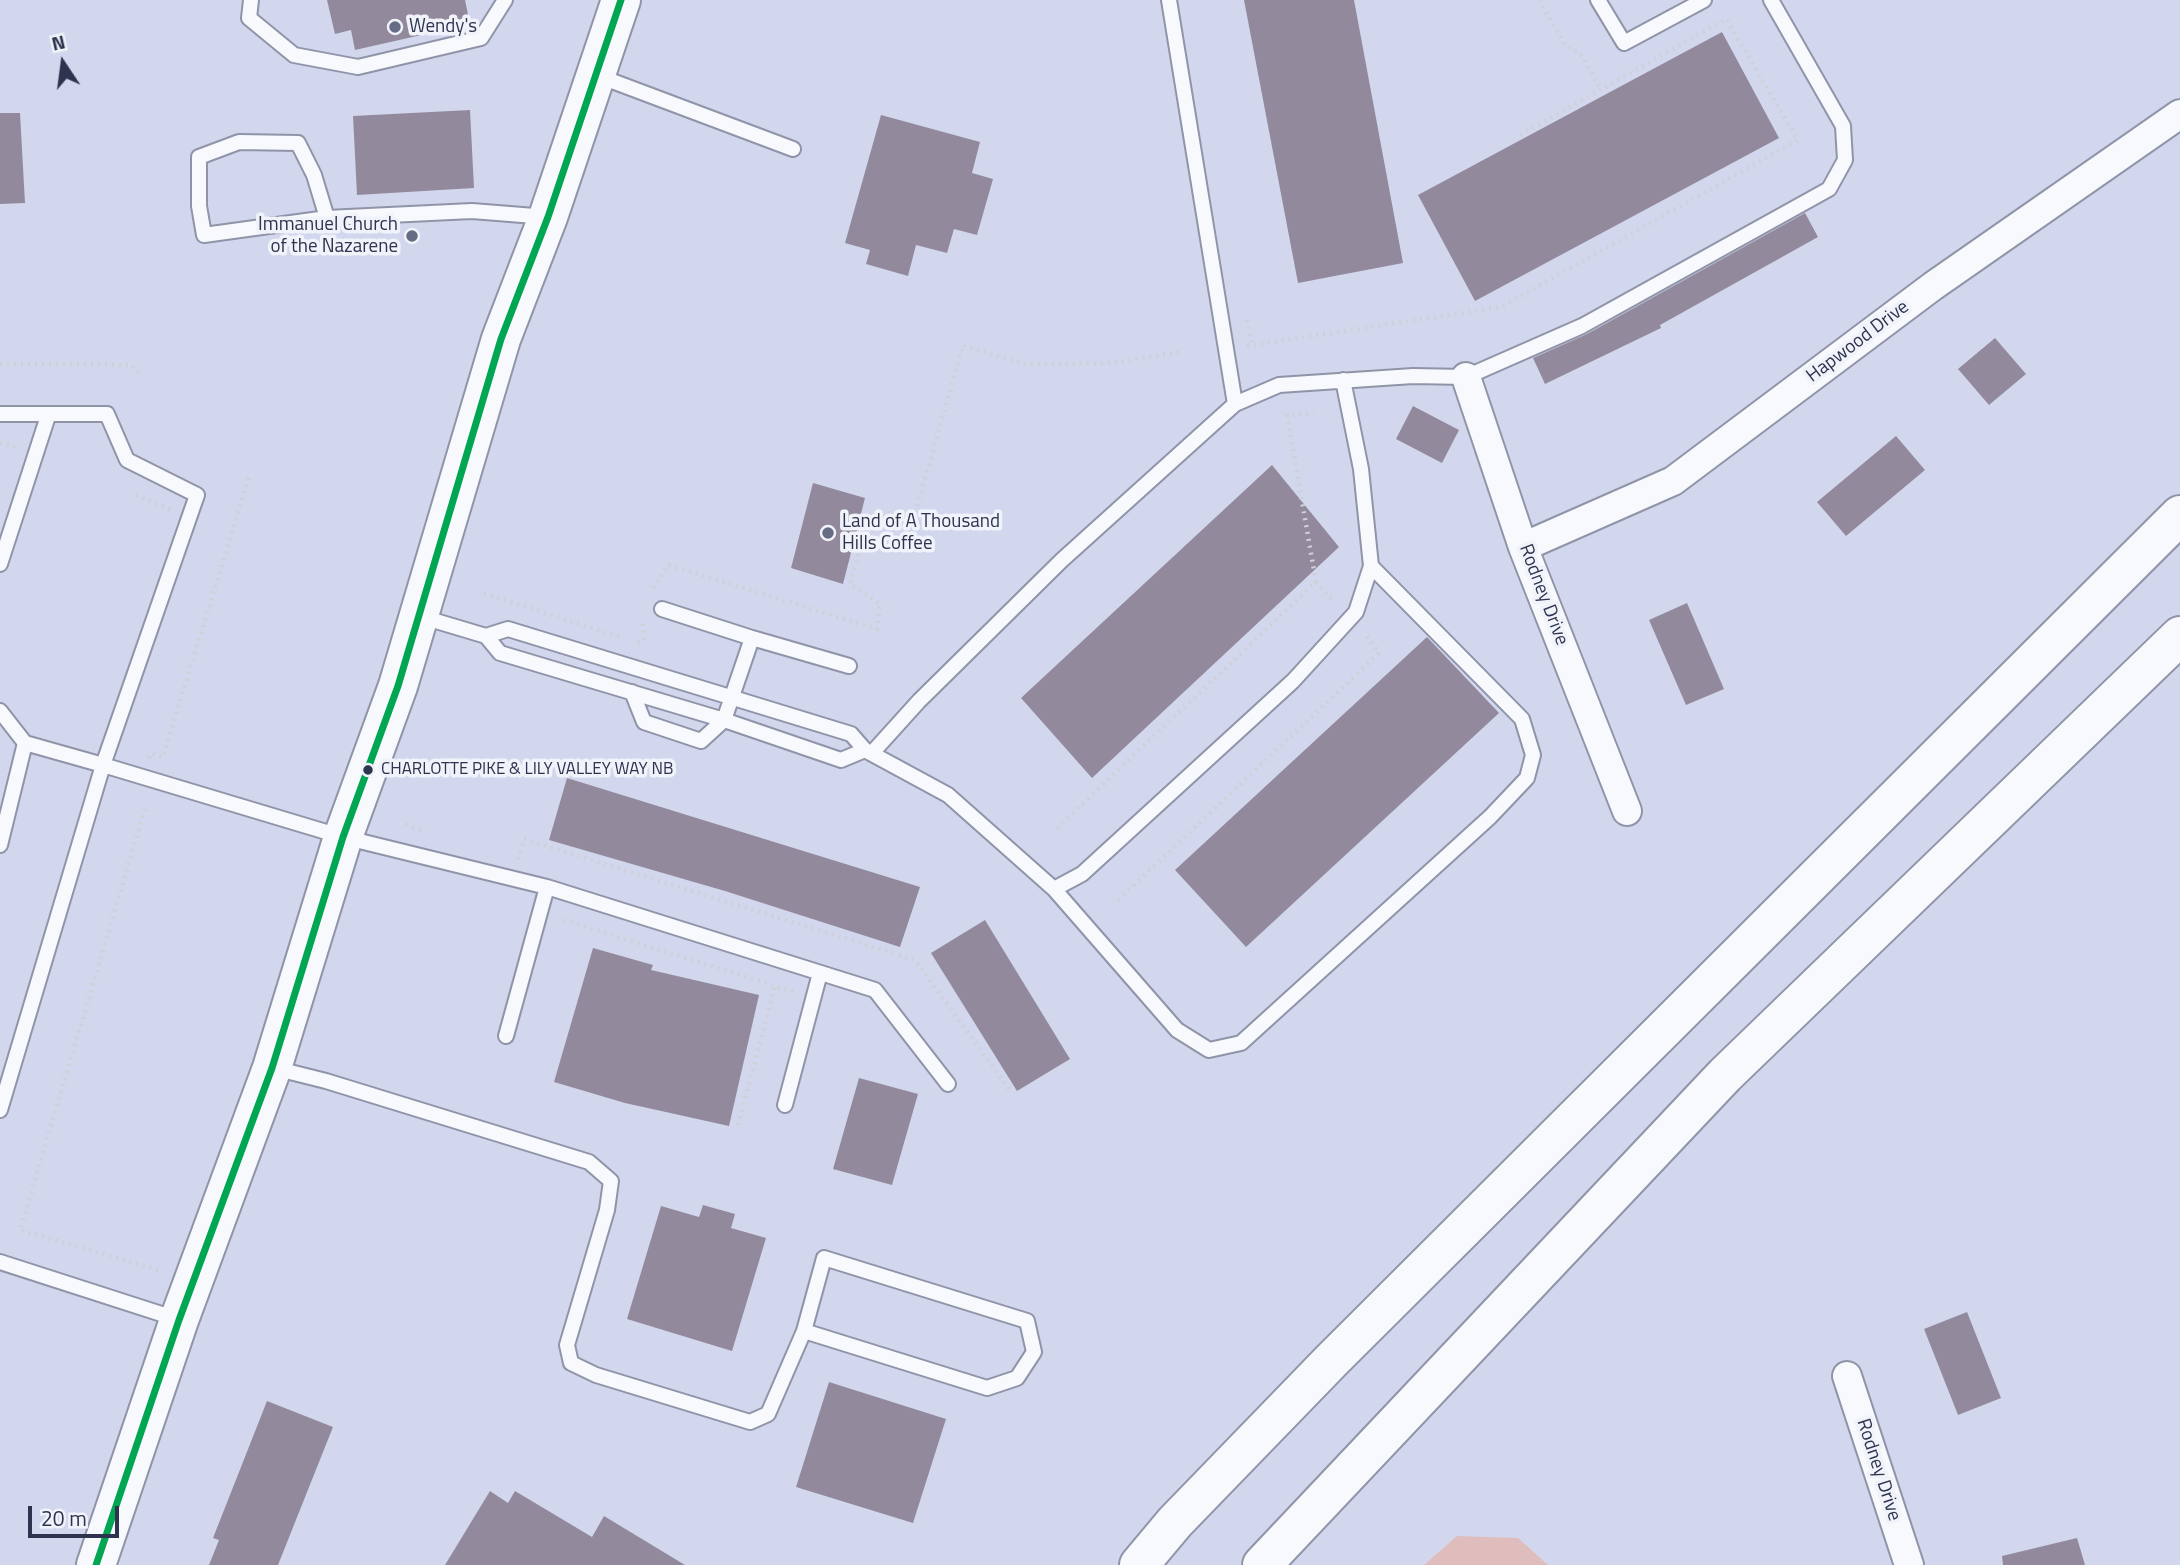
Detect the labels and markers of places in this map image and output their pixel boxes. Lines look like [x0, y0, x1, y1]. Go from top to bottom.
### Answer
place label: Wendy's [409, 16, 477, 38]
marker: Wendy's [387, 19, 403, 35]
place label: Immanuel Church of the Nazarene [258, 214, 398, 258]
marker: Immanuel Church of the Nazarene [404, 228, 420, 244]
place label: Land of A Thousand Hills Coffee [842, 511, 1000, 555]
marker: Land of A Thousand Hills Coffee [820, 525, 836, 541]
place label: CHARLOTTE PIKE & LILY VALLEY WAY NB [381, 760, 673, 780]
marker: CHARLOTTE PIKE & LILY VALLEY WAY NB [361, 763, 375, 777]

